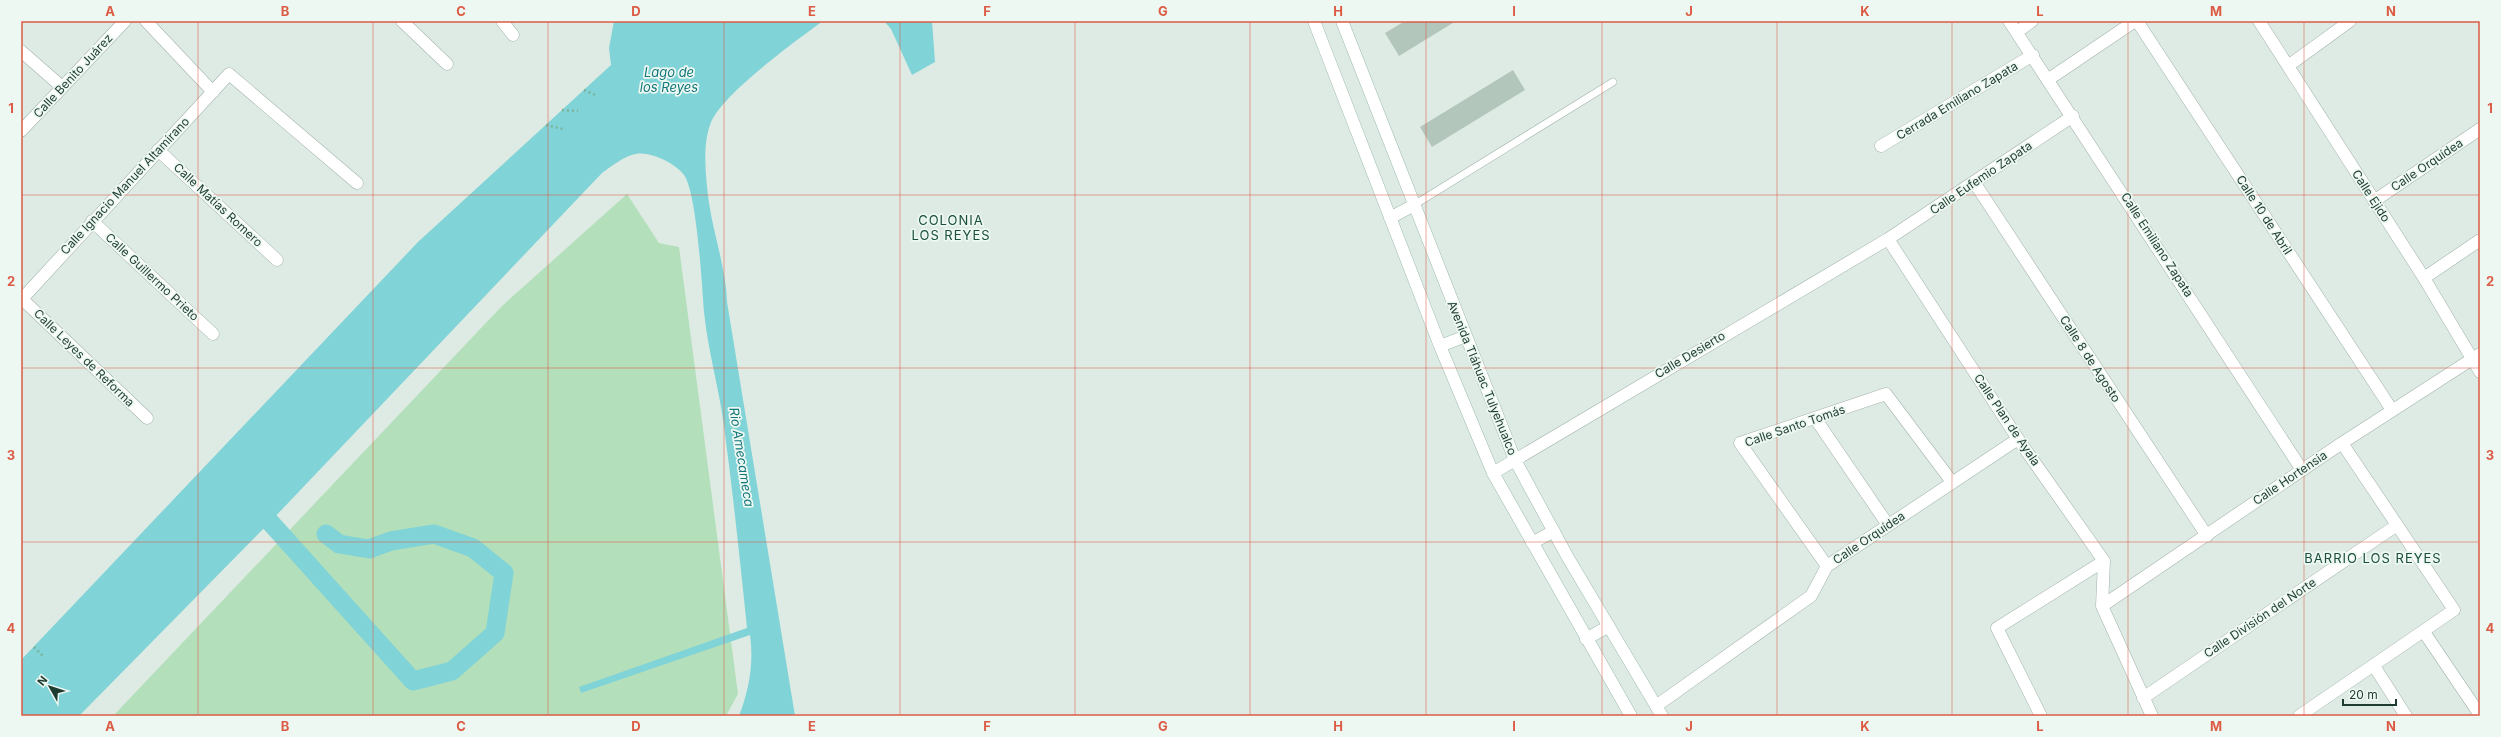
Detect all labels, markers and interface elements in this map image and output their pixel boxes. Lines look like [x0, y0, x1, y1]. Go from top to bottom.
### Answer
text: A [105, 3, 115, 19]
text: B [281, 3, 290, 19]
text: C [456, 3, 466, 19]
text: D [631, 3, 641, 19]
text: E [808, 3, 816, 19]
text: F [983, 3, 991, 19]
text: G [1158, 3, 1168, 19]
text: H [1333, 3, 1343, 19]
text: I [1512, 3, 1516, 19]
text: J [1685, 3, 1693, 19]
text: K [1860, 3, 1870, 19]
text: L [2036, 3, 2044, 19]
text: M [2210, 3, 2222, 19]
text: N [2386, 3, 2396, 19]
street label: Calle Benito Juárez [30, 31, 115, 121]
street label: Cerrada Emiliano Zapata [1893, 58, 2020, 143]
water label: Lago de los Reyes [640, 64, 698, 95]
text: 1 [8, 100, 14, 116]
text: 1 [2487, 100, 2493, 116]
street label: Calle Ignacio Manuel Altamirano [57, 114, 192, 258]
street label: Calle Orquídea [2388, 135, 2466, 194]
street label: Calle Eufemio Zapata [1927, 138, 2035, 217]
street label: Calle Matías Romero [171, 159, 266, 250]
street label: Calle Ejido [2349, 167, 2394, 225]
street label: Calle 10 de Abril [2233, 172, 2296, 257]
street label: Calle Emiliano Zapata [2118, 190, 2197, 300]
district label: COLONIA LOS REYES [911, 212, 991, 243]
street label: Calle Guillermo Prieto [102, 229, 202, 324]
text: 2 [7, 273, 15, 289]
text: 2 [2486, 273, 2494, 289]
street label: Avenida Tláhuac Tulyehualco [1445, 298, 1520, 457]
street label: Calle Leyes de Reforma [31, 306, 138, 410]
street label: Calle 8 de Agosto [2057, 313, 2124, 405]
street label: Calle Desierto [1652, 328, 1728, 381]
street label: Calle Plan de Ayala [1971, 371, 2044, 469]
street label: Calle Santo Tomás [1743, 401, 1847, 450]
water label: Rio Amecameca [726, 406, 758, 508]
text: 3 [7, 447, 15, 463]
street label: Calle Hortensia [2250, 447, 2330, 508]
text: 3 [2486, 447, 2494, 463]
street label: Calle Orquídea [1830, 508, 1908, 567]
district label: BARRIO LOS REYES [2304, 550, 2442, 566]
street label: Calle División del Norte [2201, 574, 2319, 661]
text: 4 [7, 620, 16, 636]
text: 4 [2486, 620, 2495, 636]
north arrow [30, 667, 70, 707]
text: N [34, 673, 50, 688]
scale bar [2343, 681, 2396, 707]
text: 20 m [2349, 687, 2378, 702]
text: A [105, 718, 115, 734]
text: B [281, 718, 290, 734]
text: C [456, 718, 466, 734]
text: D [631, 718, 641, 734]
text: E [808, 718, 816, 734]
text: F [983, 718, 991, 734]
text: G [1158, 718, 1168, 734]
text: H [1333, 718, 1343, 734]
text: I [1512, 718, 1516, 734]
text: J [1685, 718, 1693, 734]
text: K [1860, 718, 1870, 734]
text: L [2036, 718, 2044, 734]
text: M [2210, 718, 2222, 734]
text: N [2386, 718, 2396, 734]

